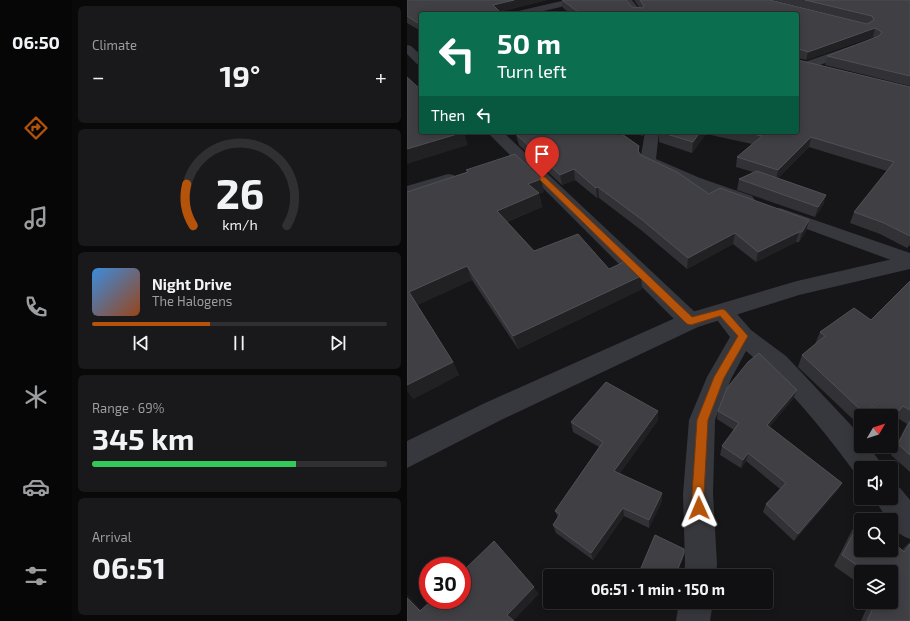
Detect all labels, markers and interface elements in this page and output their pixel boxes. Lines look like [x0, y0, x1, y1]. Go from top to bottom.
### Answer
text: 50 m [497, 26, 561, 60]
icon: left [431, 28, 483, 80]
text: 06:50 [12, 31, 60, 53]
text: Climate [92, 37, 137, 53]
text: 19° [219, 57, 260, 93]
text: Turn left [497, 60, 567, 82]
text: − [92, 63, 105, 89]
text: + [375, 63, 387, 89]
icon: left [473, 104, 495, 126]
text: Then [431, 106, 465, 124]
icon: directions [22, 114, 50, 142]
pin [525, 137, 559, 178]
icon: arrive [531, 143, 553, 165]
text: 26 [215, 166, 264, 216]
icon: music [22, 204, 50, 232]
text: km/h [222, 215, 257, 232]
text: Night Drive [152, 275, 232, 293]
icon: phone [22, 293, 50, 321]
text: The Halogens [152, 293, 232, 309]
icon: previous [130, 332, 152, 354]
icon: pause [228, 332, 250, 354]
icon: next [327, 332, 349, 354]
icon: climate [22, 383, 50, 411]
text: Range · 69% [92, 400, 164, 416]
north arrow [854, 409, 898, 453]
map controls [854, 409, 898, 609]
text: 345 km [92, 420, 194, 456]
button: sound [854, 461, 898, 505]
icon: car [22, 473, 50, 501]
position arrow [678, 487, 720, 529]
button: search [854, 513, 898, 557]
text: Arrival [92, 529, 132, 545]
text: 06:51 [92, 549, 166, 585]
speed limit sign: 30 [419, 557, 471, 609]
icon: filters [22, 562, 50, 590]
button: layers [854, 565, 898, 609]
text: 06:51 · 1 min · 150 m [591, 580, 725, 598]

